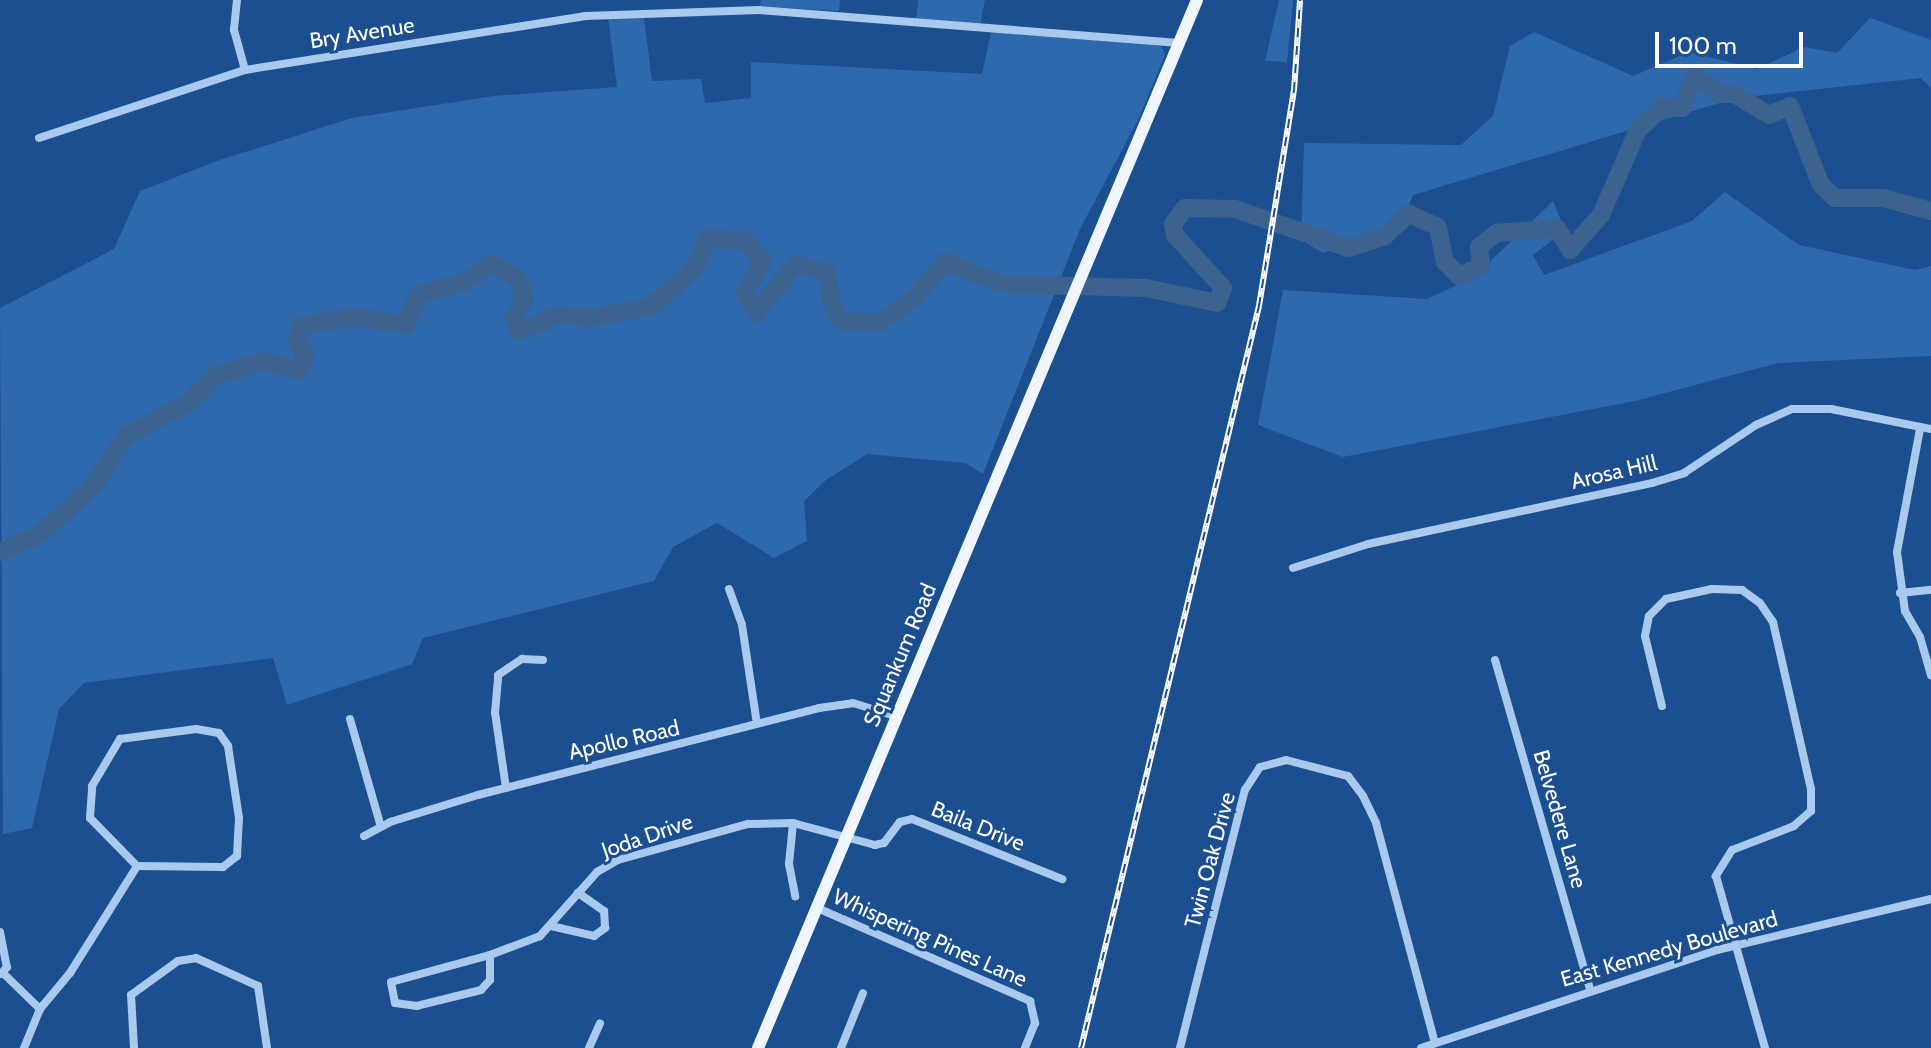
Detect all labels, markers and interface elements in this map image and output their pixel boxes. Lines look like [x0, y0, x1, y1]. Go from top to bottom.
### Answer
street label: Bry Avenue [308, 12, 416, 54]
scale bar [1659, 16, 1807, 66]
text: 100 m [1669, 31, 1737, 60]
street label: Arosa Hill [1568, 449, 1660, 495]
street label: Squankum Road [858, 580, 942, 730]
street label: Apollo Road [566, 714, 682, 766]
street label: Belvedere Lane [1528, 747, 1592, 891]
street label: Twin Oak Drive [1179, 789, 1241, 931]
street label: Baila Drive [927, 795, 1029, 857]
street label: Joda Drive [598, 808, 696, 864]
street label: Whispering Pines Lane [829, 883, 1031, 993]
street label: East Kennedy Boulevard [1557, 905, 1781, 993]

